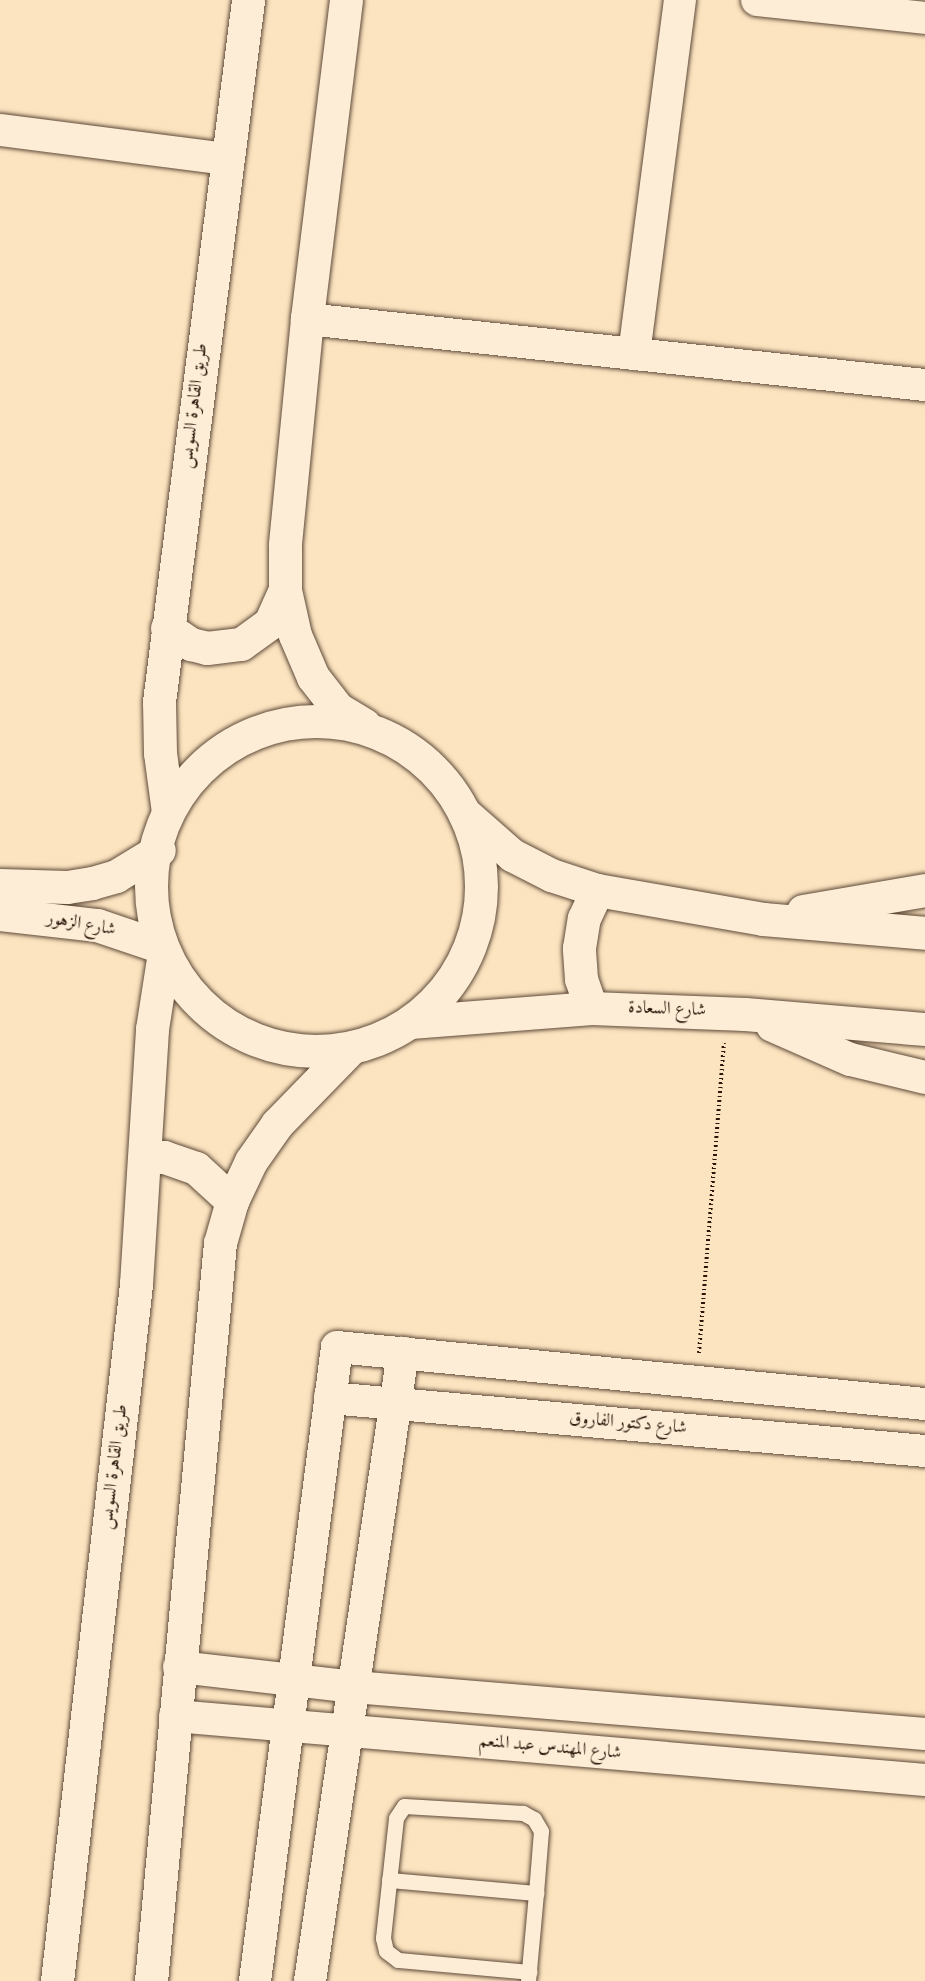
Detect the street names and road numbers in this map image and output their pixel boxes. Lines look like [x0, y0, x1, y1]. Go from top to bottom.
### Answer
street label: طريق القاهرة السويس [177, 342, 213, 470]
street label: شارع الزهور [45, 908, 117, 942]
street label: شارع السعادة [628, 998, 706, 1022]
street label: طريق القاهرة السويس [97, 1403, 133, 1531]
street label: شارع دكتور الفاروق [568, 1408, 688, 1440]
street label: شارع المهندس عبد المنعم [478, 1731, 622, 1765]

